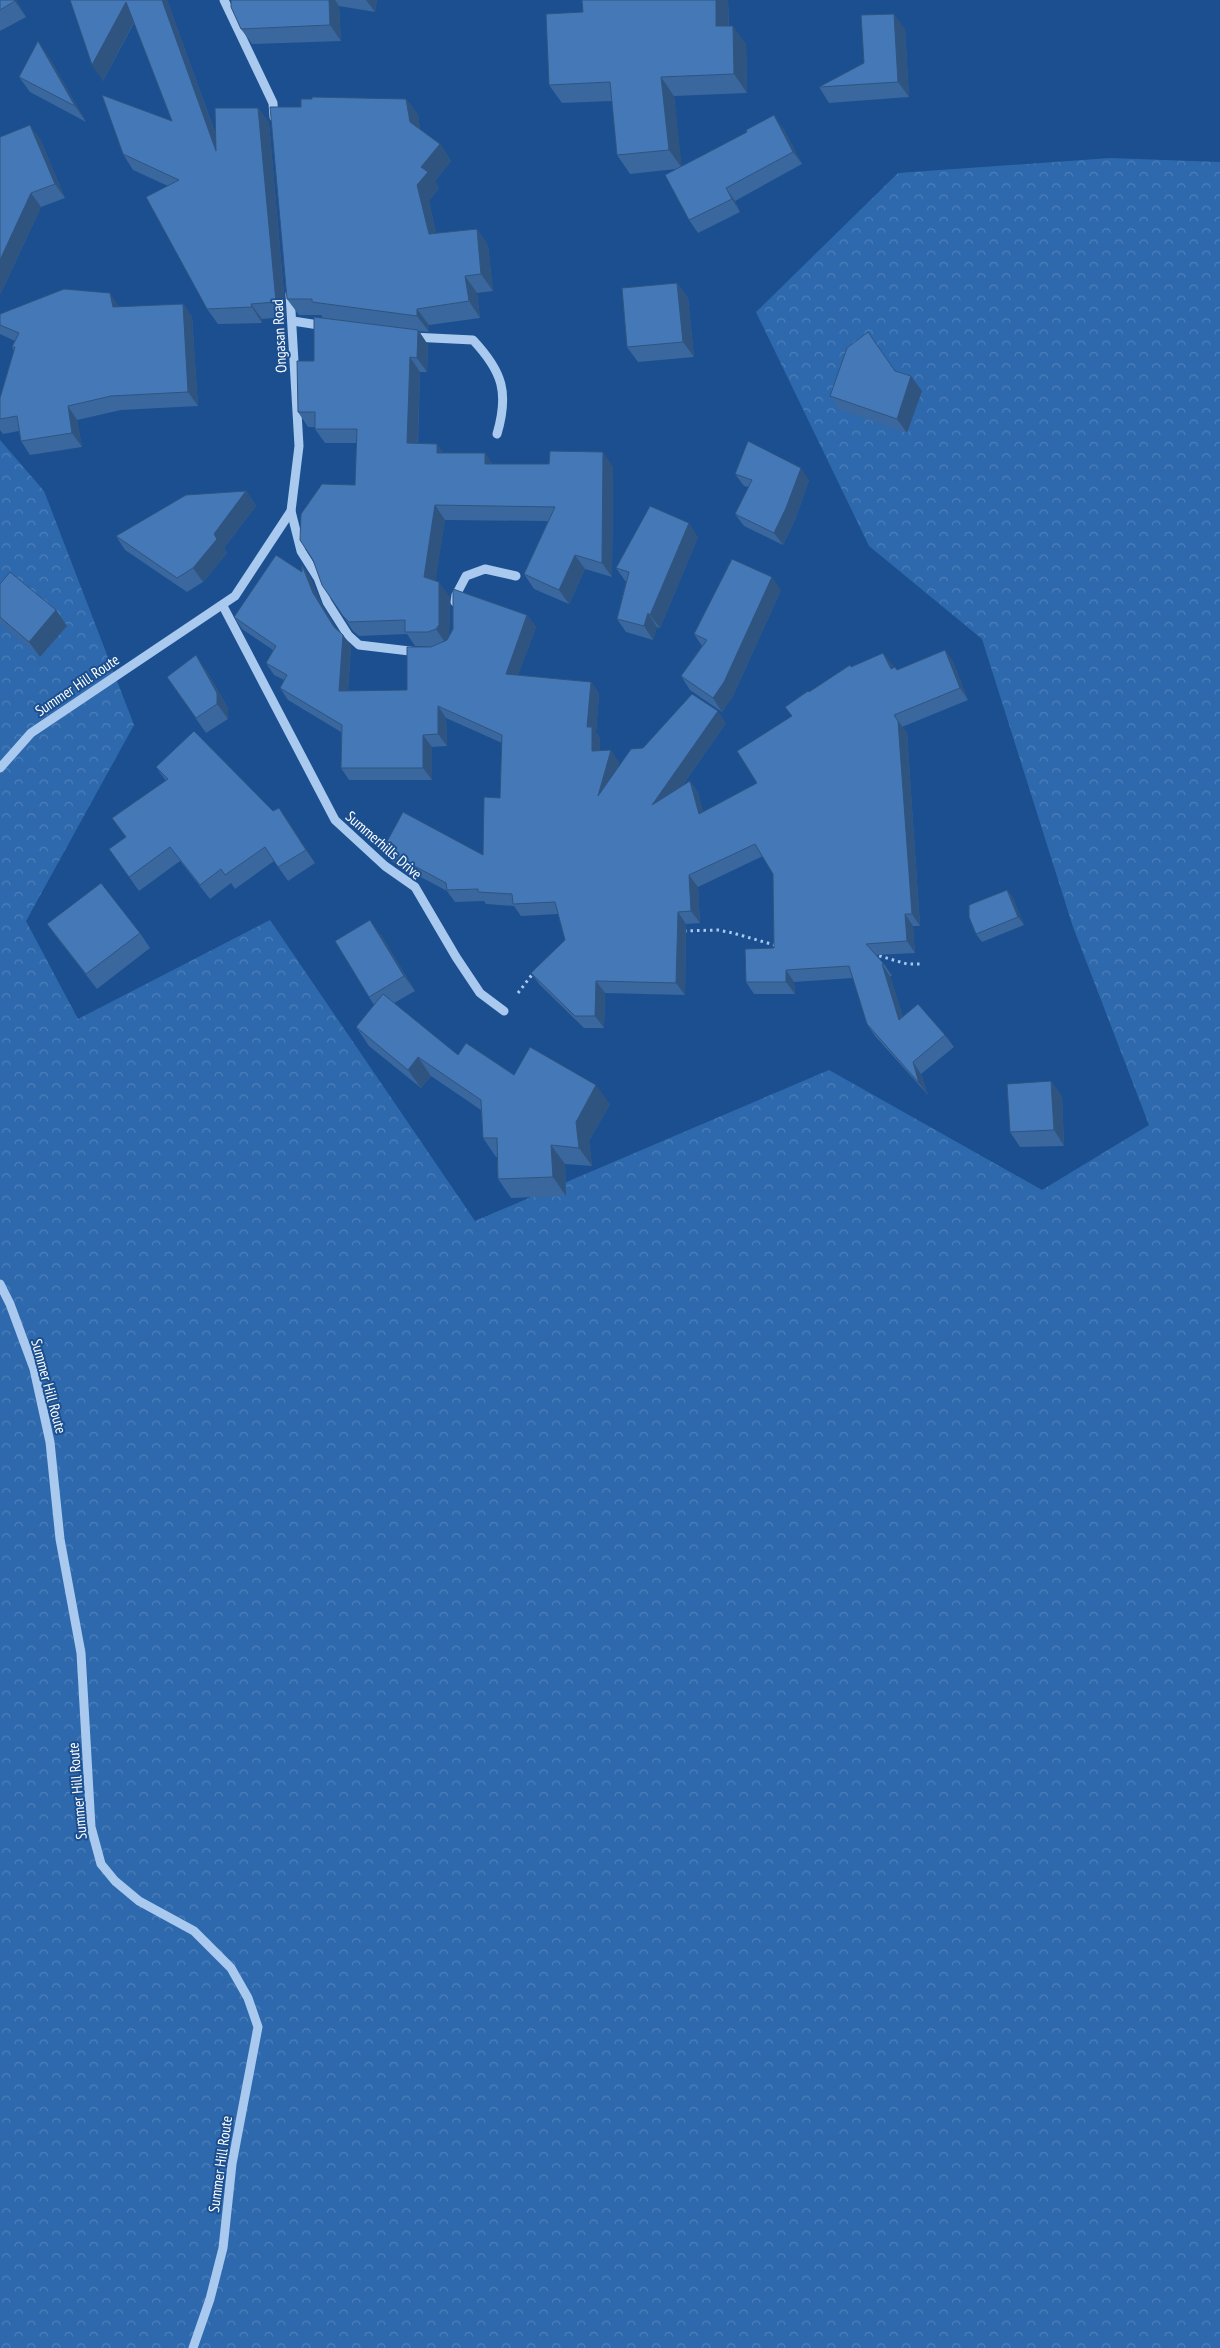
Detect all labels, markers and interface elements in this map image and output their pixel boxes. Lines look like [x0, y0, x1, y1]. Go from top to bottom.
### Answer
street label: Ongasan Road [268, 299, 290, 373]
street label: Summer Hill Route [31, 650, 123, 720]
street label: Summerhills Drive [342, 807, 426, 883]
street label: Summer Hill Route [27, 1337, 71, 1435]
street label: Summer Hill Route [63, 1742, 91, 1840]
street label: Summer Hill Route [204, 2115, 236, 2213]

